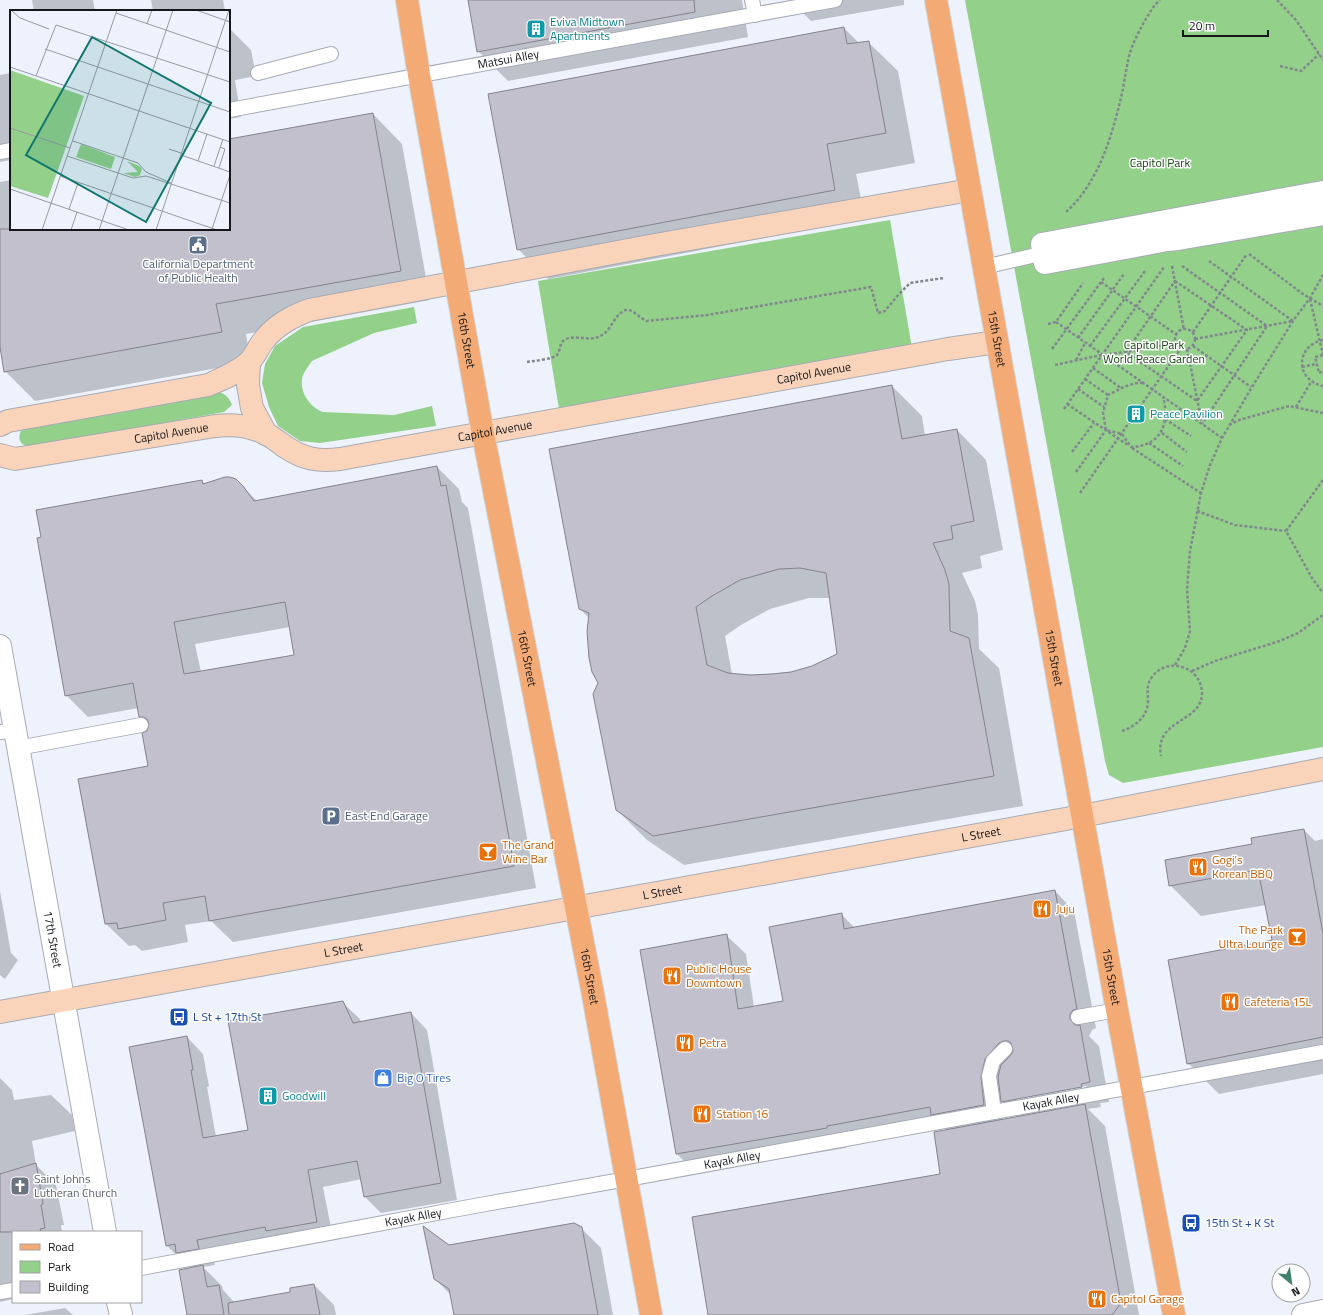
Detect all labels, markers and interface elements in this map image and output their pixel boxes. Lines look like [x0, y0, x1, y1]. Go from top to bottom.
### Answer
inset map [10, 10, 230, 230]
place label: Eviva Midtown Apartments [550, 12, 624, 45]
scale bar [1183, 12, 1268, 38]
text: 20 m [1189, 16, 1215, 35]
building icon: Eviva Midtown Apartments [525, 18, 547, 40]
street label: Matsui Alley [476, 44, 541, 74]
park label: Capitol Park [1130, 153, 1190, 172]
public building icon: California Department of Public Health [187, 234, 209, 256]
place label: California Department of Public Health [142, 254, 254, 287]
street label: 15th Street [983, 308, 1012, 369]
street label: 16th Street [452, 310, 481, 371]
park label: Capitol Park World Peace Garden [1103, 335, 1205, 368]
street label: Capitol Avenue [775, 357, 852, 389]
building icon: Peace Pavilion [1125, 403, 1147, 425]
place label: Peace Pavilion [1150, 404, 1223, 423]
street label: Capitol Avenue [456, 414, 534, 446]
street label: Capitol Avenue [133, 417, 210, 448]
street label: 15th Street [1040, 627, 1069, 688]
street label: 16th Street [513, 628, 543, 689]
parking icon: East End Garage [320, 805, 342, 827]
place label: East End Garage [345, 806, 428, 825]
street label: L Street [960, 821, 1003, 847]
place label: The Grand Wine Bar [502, 835, 554, 868]
bar icon: The Grand Wine Bar [477, 841, 499, 863]
place label: Gogi's Korean BBQ [1212, 850, 1273, 883]
restaurant icon: Gogi's Korean BBQ [1187, 856, 1209, 878]
street label: L Street [641, 879, 684, 904]
restaurant icon: Juju [1031, 898, 1053, 920]
place label: Juju [1056, 899, 1075, 918]
street label: 17th Street [39, 909, 68, 970]
place label: The Park Ultra Lounge [1218, 920, 1283, 953]
bar icon: The Park Ultra Lounge [1286, 926, 1308, 948]
street label: L Street [322, 936, 365, 962]
street label: 16th Street [575, 946, 605, 1007]
street label: 15th Street [1097, 946, 1126, 1007]
place label: Public House Downtown [686, 959, 751, 992]
restaurant icon: Public House Downtown [661, 965, 683, 987]
restaurant icon: Cafeteria 15L [1219, 991, 1241, 1013]
place label: Cafeteria 15L [1244, 992, 1312, 1011]
bus stop icon: L St + 17th St [168, 1006, 190, 1028]
place label: L St + 17th St [193, 1007, 262, 1026]
restaurant icon: Petra [674, 1032, 696, 1054]
place label: Petra [699, 1033, 726, 1052]
shop icon: Big O Tires [372, 1067, 394, 1089]
place label: Big O Tires [397, 1068, 451, 1087]
building icon: Goodwill [257, 1085, 279, 1107]
place label: Goodwill [282, 1086, 326, 1105]
street label: Kayak Alley [1021, 1087, 1081, 1116]
restaurant icon: Station 16 [691, 1103, 713, 1125]
place label: Station 16 [716, 1104, 769, 1123]
street label: Kayak Alley [702, 1145, 762, 1174]
place label: Saint Johns Lutheran Church [34, 1169, 117, 1202]
church icon: Saint Johns Lutheran Church [9, 1175, 31, 1197]
street label: Kayak Alley [383, 1202, 443, 1231]
bus stop icon: 15th St + K St [1180, 1212, 1202, 1234]
place label: 15th St + K St [1205, 1213, 1275, 1232]
legend [12, 1231, 142, 1303]
text: Road [48, 1237, 74, 1256]
text: Park [48, 1257, 71, 1276]
north arrow [1271, 1263, 1311, 1303]
text: Building [48, 1277, 89, 1296]
text: N [1289, 1283, 1303, 1301]
restaurant icon: Capitol Garage [1086, 1288, 1108, 1310]
place label: Capitol Garage [1111, 1289, 1184, 1308]

